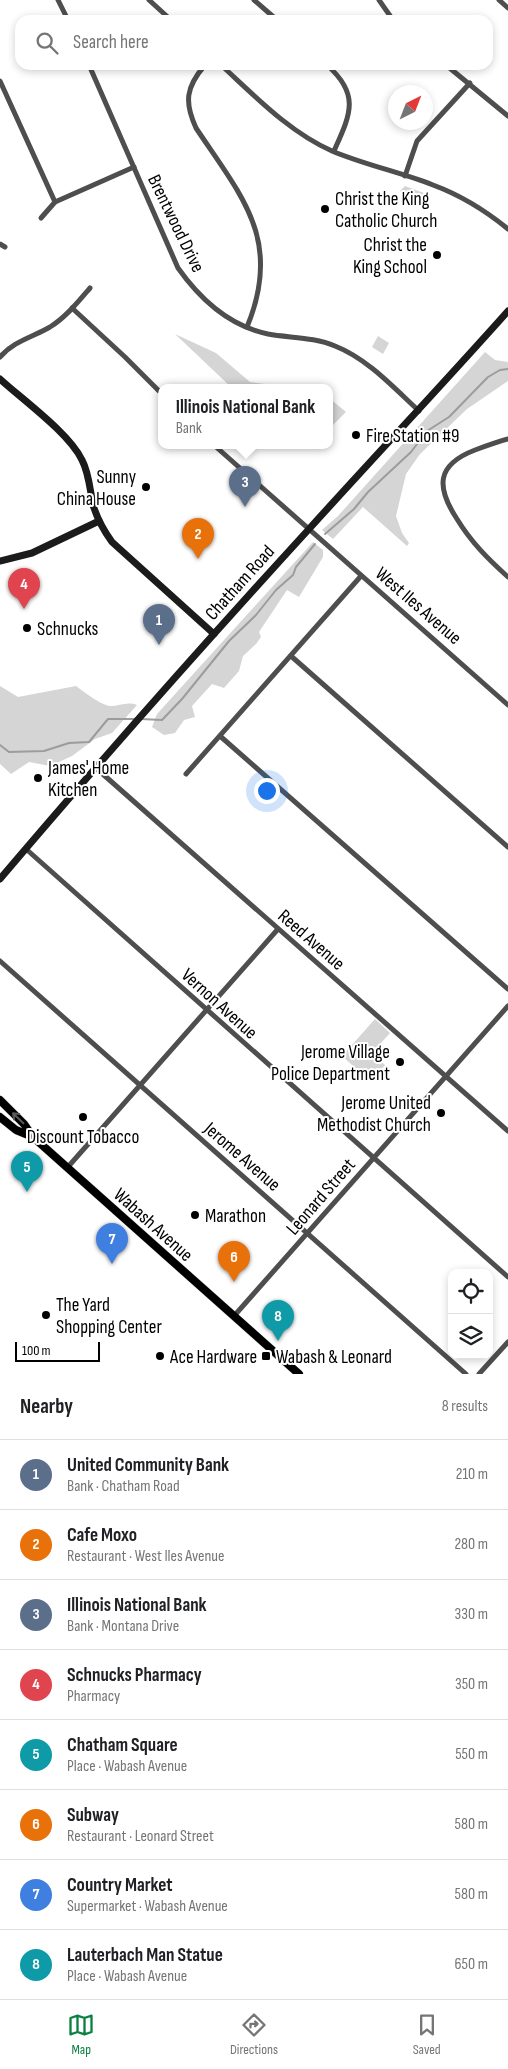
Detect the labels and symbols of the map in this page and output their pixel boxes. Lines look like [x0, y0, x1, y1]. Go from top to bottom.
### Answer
north arrow [388, 85, 433, 130]
street label: Brentwood Drive [142, 171, 209, 276]
place label: Christ the King Catholic Church [335, 188, 437, 233]
marker: Christ the King Catholic Church [319, 203, 331, 215]
place label: Christ the King School [353, 234, 427, 279]
marker: Christ the King School [431, 249, 443, 261]
place label: Fire Station #9 [366, 425, 459, 448]
marker: Fire Station #9 [350, 429, 362, 441]
place label: Sunny China House [57, 466, 137, 511]
pin: 3 [229, 466, 261, 507]
marker: Sunny China House [140, 481, 152, 493]
pin: 2 [182, 518, 214, 559]
street label: Chatham Road [201, 541, 280, 625]
street label: West Iles Avenue [370, 562, 466, 650]
pin: 4 [8, 568, 40, 609]
pin: 1 [143, 604, 175, 645]
place label: Schnucks [37, 618, 99, 641]
marker: Schnucks [21, 622, 33, 634]
place label: James' Home Kitchen [47, 757, 129, 802]
marker: James' Home Kitchen [32, 772, 44, 784]
your location [254, 778, 280, 804]
street label: Reed Avenue [273, 905, 349, 975]
street label: Vernon Avenue [176, 964, 262, 1044]
place label: Jerome Village Police Department [271, 1041, 390, 1086]
marker: Jerome Village Police Department [394, 1056, 406, 1068]
place label: Jerome United Methodist Church [317, 1092, 431, 1137]
marker: Jerome United Methodist Church [435, 1107, 447, 1119]
marker: Discount Tobacco [77, 1111, 89, 1123]
one-way arrow [11, 1112, 24, 1124]
street label: Jerome Avenue [198, 1117, 285, 1197]
place label: Discount Tobacco [27, 1126, 139, 1149]
pin: 5 [11, 1151, 43, 1192]
street label: Leonard Street [282, 1154, 361, 1240]
street label: Wabash Avenue [109, 1184, 197, 1267]
place label: Marathon [205, 1205, 266, 1228]
marker: Marathon [189, 1209, 201, 1221]
pin: 7 [96, 1223, 128, 1264]
pin: 6 [218, 1241, 250, 1282]
place label: The Yard Shopping Center [56, 1294, 162, 1339]
pin: 8 [262, 1300, 294, 1341]
marker: The Yard Shopping Center [40, 1309, 52, 1321]
scale bar [15, 1339, 100, 1362]
place label: Ace Hardware [169, 1346, 257, 1369]
place label: Wabash & Leonard [276, 1346, 392, 1369]
marker: Ace Hardware [154, 1350, 166, 1362]
marker: Wabash & Leonard [260, 1350, 272, 1362]

